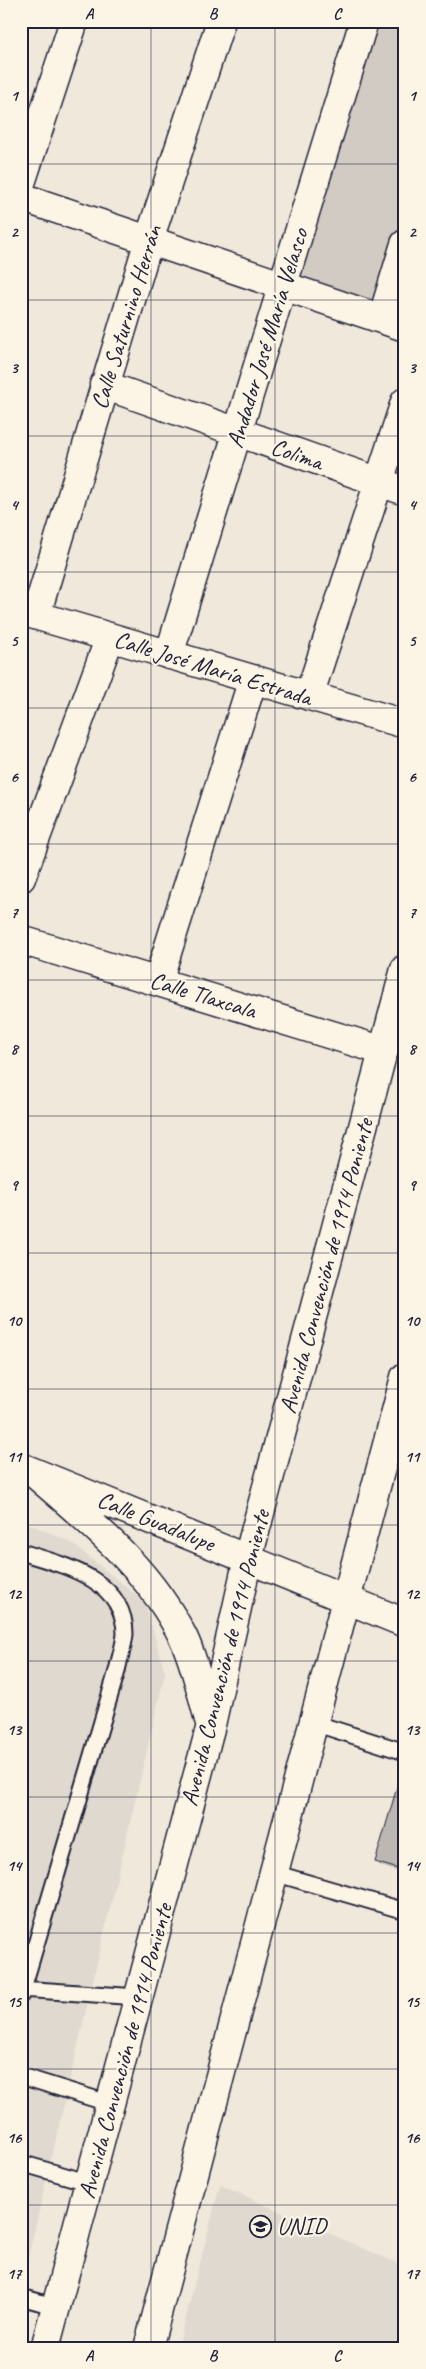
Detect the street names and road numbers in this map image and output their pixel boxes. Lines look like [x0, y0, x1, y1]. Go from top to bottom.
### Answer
street label: Calle Saturnino Herrán [84, 220, 169, 413]
street label: Andador José María Velasco [219, 223, 315, 451]
street label: Colima [267, 431, 329, 477]
street label: Calle José María Estrada [111, 624, 317, 713]
street label: Calle Tlaxcala [146, 965, 261, 1026]
street label: Avenida Convención de 1914 Poniente [272, 1113, 380, 1417]
street label: Calle Guadalupe [93, 1484, 221, 1559]
street label: Avenida Convención de 1914 Poniente [174, 1505, 277, 1809]
street label: Avenida Convención de 1914 Poniente [71, 1898, 179, 2202]

